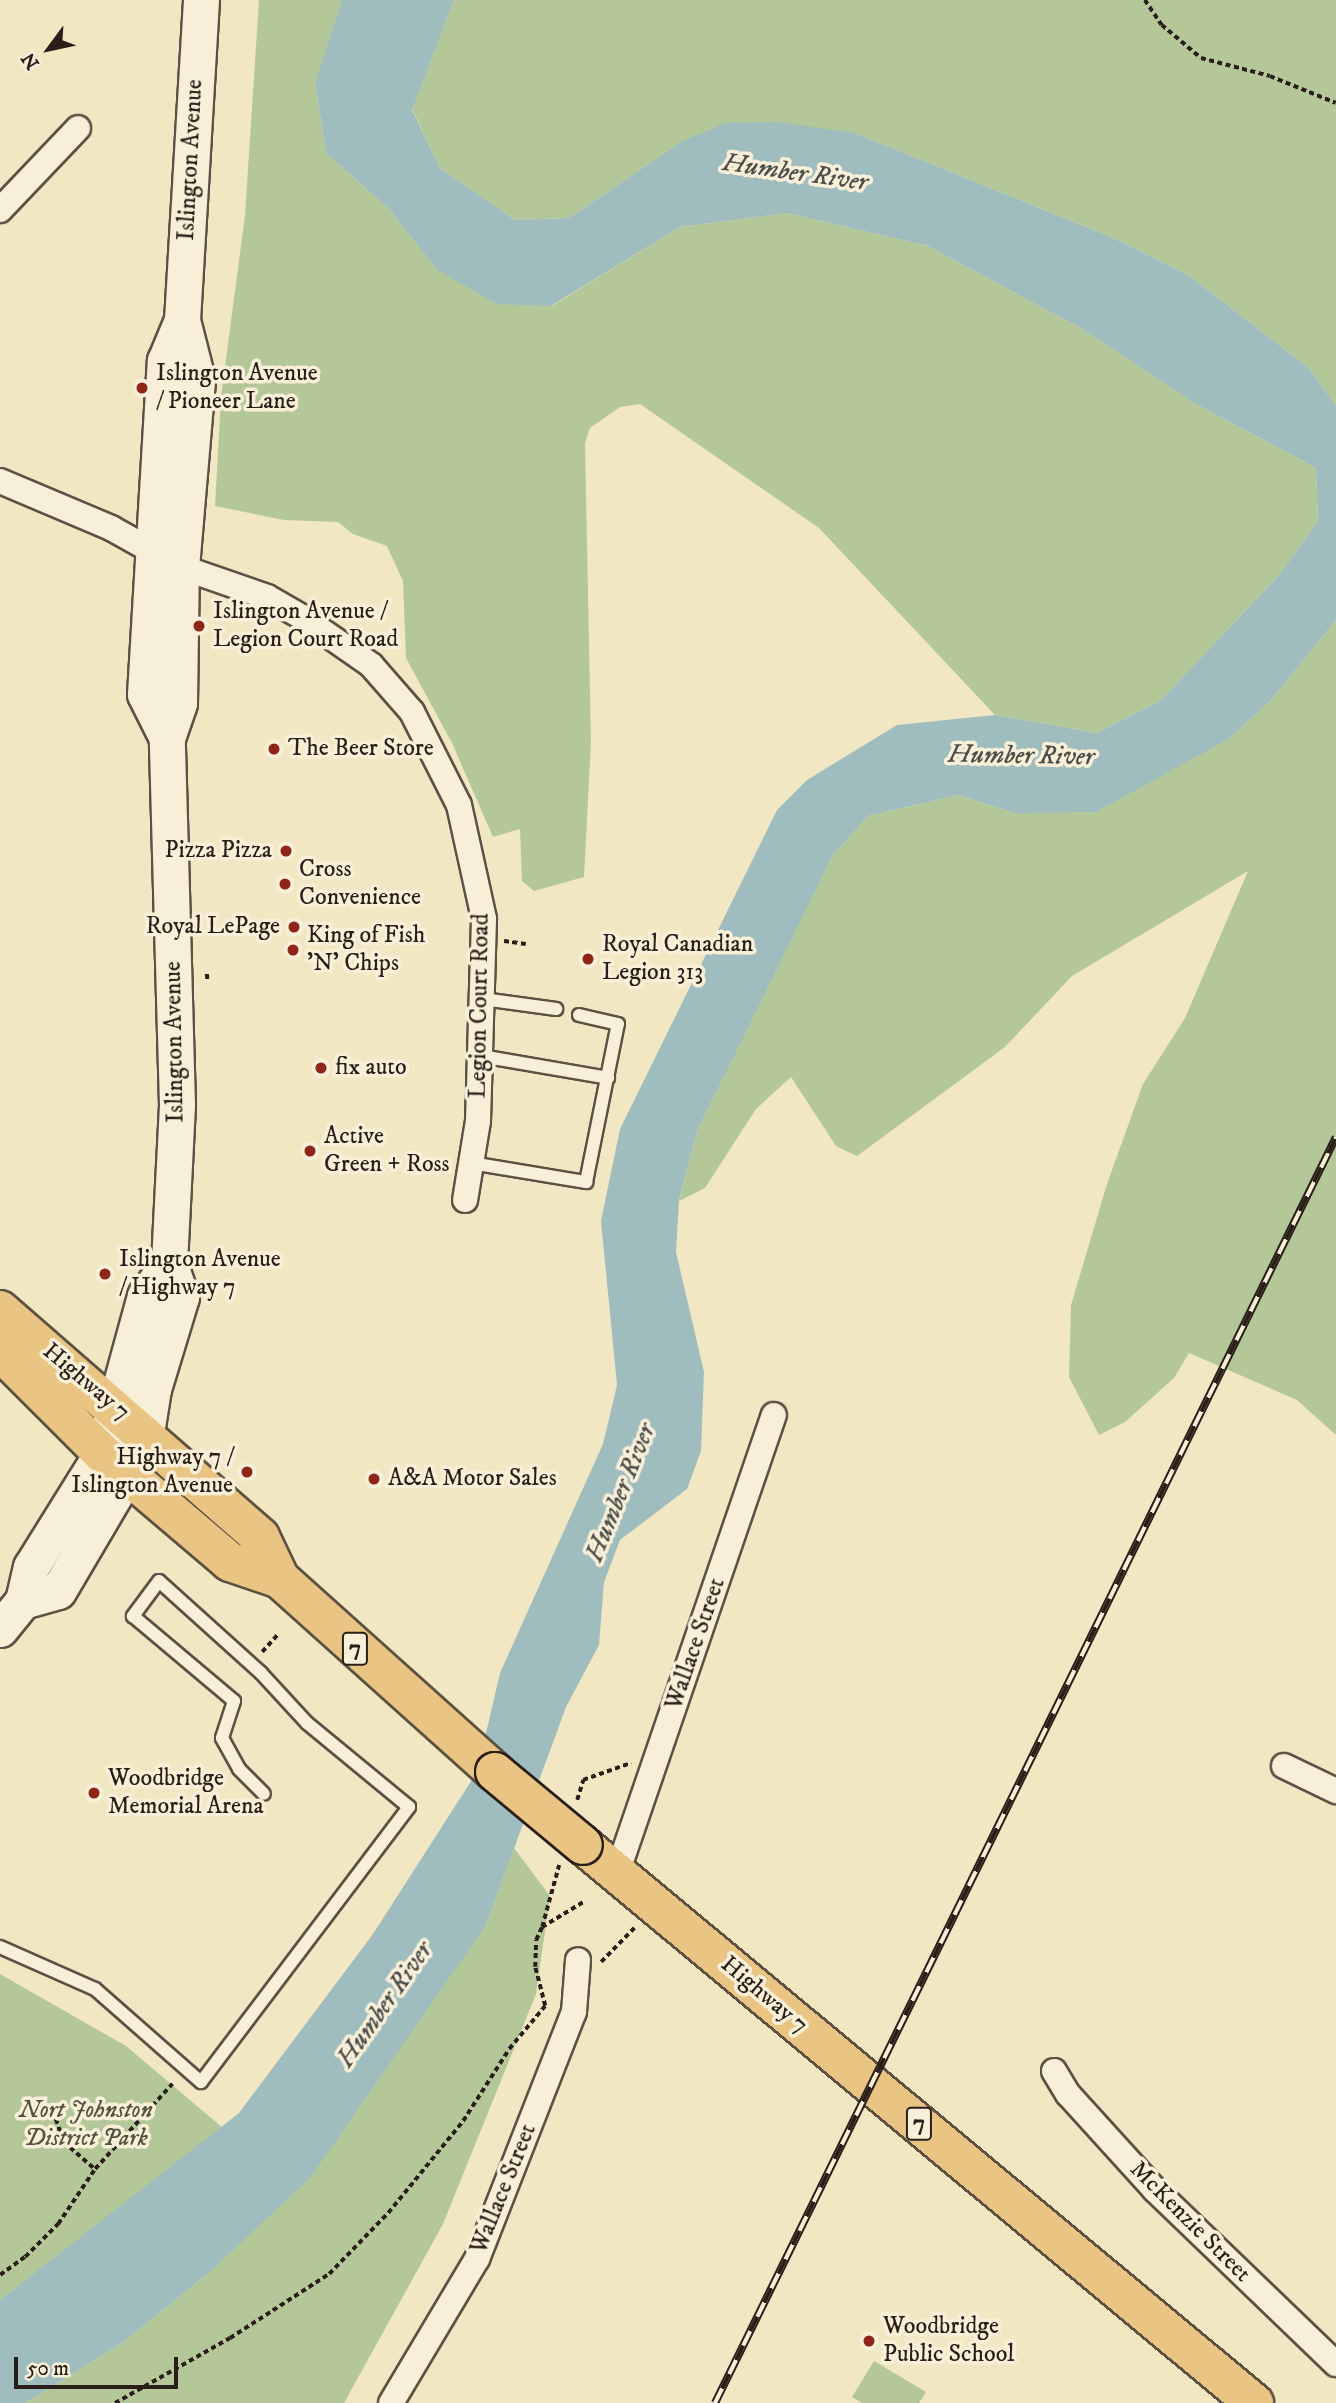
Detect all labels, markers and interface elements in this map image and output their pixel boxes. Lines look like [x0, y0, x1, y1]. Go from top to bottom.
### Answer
north arrow [14, 14, 84, 84]
text: N [17, 48, 45, 74]
street label: Islington Avenue [172, 78, 210, 242]
water label: Humber River [720, 147, 870, 199]
place label: Islington Avenue / Pioneer Lane [156, 360, 318, 416]
marker: Islington Avenue / Pioneer Lane [134, 380, 150, 396]
place label: Islington Avenue / Legion Court Road [213, 598, 398, 654]
marker: Islington Avenue / Legion Court Road [191, 618, 207, 634]
place label: The Beer Store [288, 735, 434, 763]
water label: Humber River [948, 739, 1094, 773]
marker: The Beer Store [266, 741, 282, 757]
place label: Pizza Pizza [165, 837, 272, 865]
marker: Pizza Pizza [278, 843, 294, 859]
place label: Cross Convenience [299, 856, 421, 912]
marker: Cross Convenience [277, 876, 293, 892]
place label: Royal LePage [146, 913, 280, 941]
street label: Legion Court Road [464, 913, 496, 1099]
marker: Royal LePage [286, 919, 302, 935]
place label: King of Fish 'N' Chips [307, 922, 425, 978]
place label: Royal Canadian Legion 313 [602, 931, 753, 987]
marker: King of Fish 'N' Chips [285, 942, 301, 958]
marker: Royal Canadian Legion 313 [580, 951, 596, 967]
street label: Islington Avenue [159, 961, 191, 1123]
place label: fix auto [335, 1054, 407, 1082]
marker: fix auto [313, 1060, 329, 1076]
place label: Active Green + Ross [324, 1123, 450, 1179]
marker: Active Green + Ross [302, 1143, 318, 1159]
place label: Islington Avenue / Highway 7 [119, 1246, 281, 1302]
marker: Islington Avenue / Highway 7 [97, 1266, 113, 1282]
street label: Highway 7 [37, 1337, 135, 1427]
water label: Humber River [579, 1419, 663, 1567]
place label: Highway 7 / Islington Avenue [71, 1444, 233, 1500]
marker: Highway 7 / Islington Avenue [239, 1464, 255, 1480]
place label: A&A Motor Sales [388, 1465, 557, 1493]
marker: A&A Motor Sales [366, 1471, 382, 1487]
street label: Wallace Street [660, 1574, 732, 1714]
road number: 7 [341, 1630, 369, 1668]
place label: Woodbridge Memorial Arena [108, 1765, 264, 1821]
marker: Woodbridge Memorial Arena [86, 1785, 102, 1801]
water label: Humber River [330, 1936, 440, 2074]
street label: Highway 7 [715, 1950, 813, 2040]
park label: Nort Johnston District Park [19, 2097, 153, 2153]
road number: 7 [905, 2104, 933, 2144]
street label: Wallace Street [465, 2120, 543, 2258]
street label: McKenzie Street [1123, 2155, 1257, 2289]
place label: Woodbridge Public School [883, 2313, 1014, 2369]
marker: Woodbridge Public School [861, 2333, 877, 2349]
scale bar [18, 2344, 182, 2388]
text: 50 m [27, 2356, 69, 2382]

